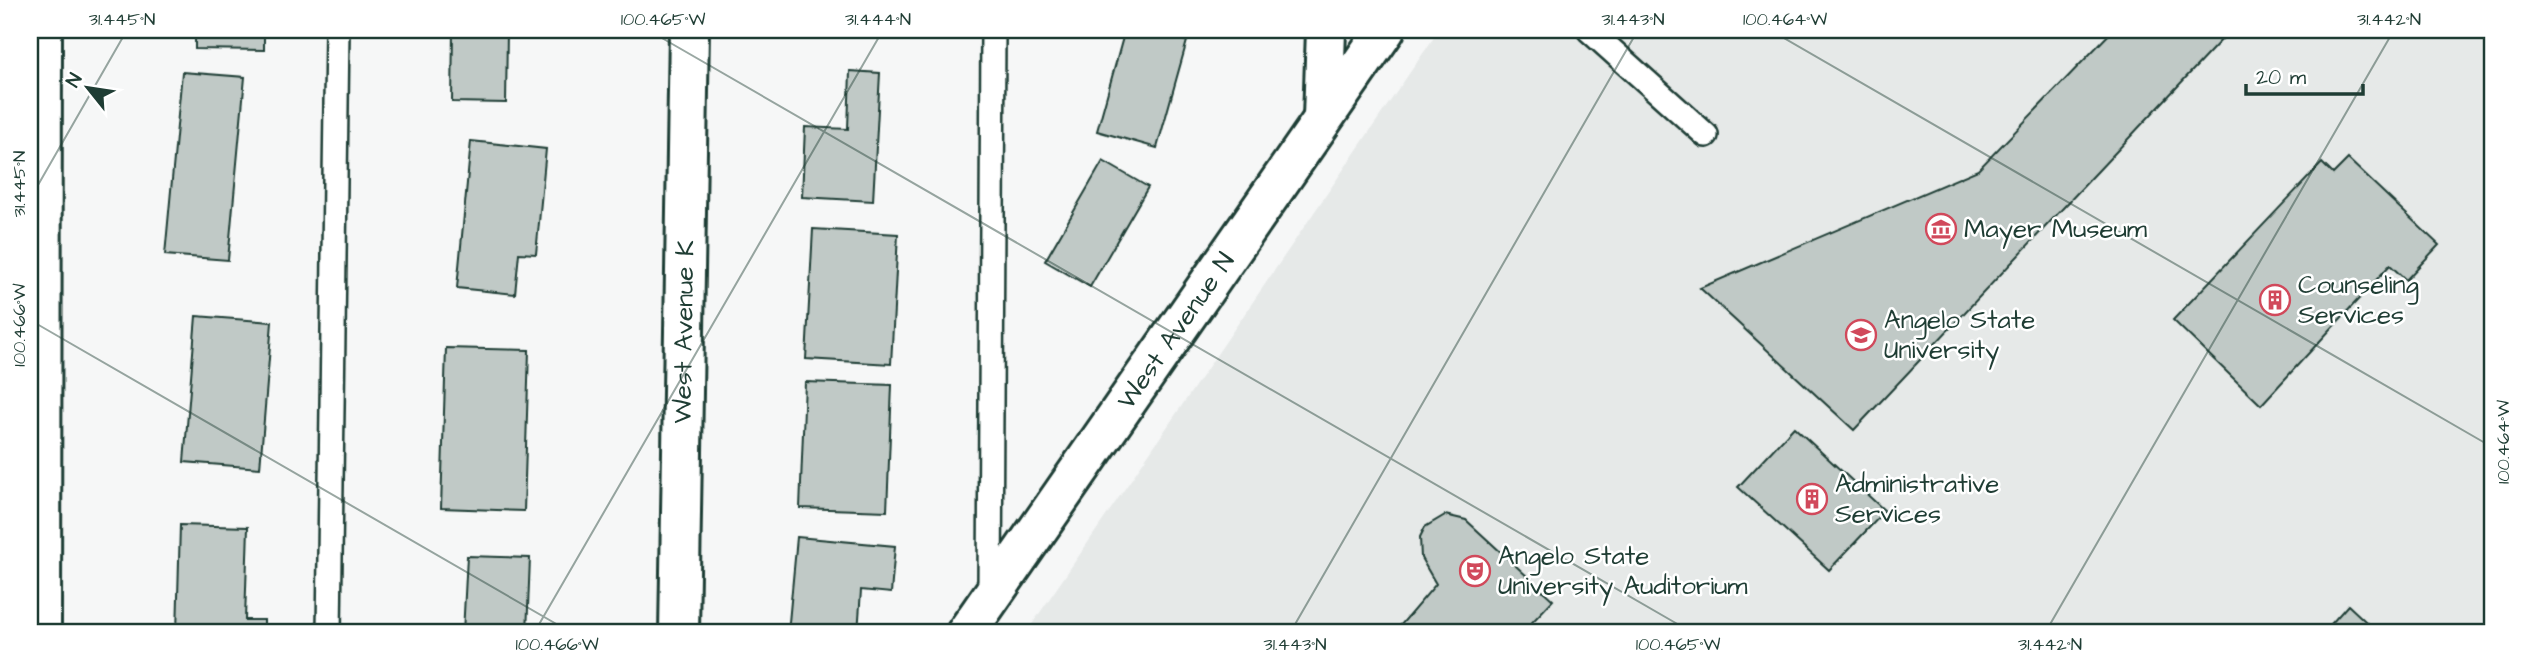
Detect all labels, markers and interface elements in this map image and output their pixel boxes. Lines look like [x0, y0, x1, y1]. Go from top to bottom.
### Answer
text: 31.445°N [89, 7, 155, 32]
text: 100.465°W [621, 7, 705, 32]
text: 31.444°N [845, 7, 911, 32]
text: 31.443°N [1602, 7, 1664, 32]
text: 100.464°W [1743, 7, 1827, 32]
text: 31.442°N [2357, 7, 2421, 32]
north arrow [52, 52, 122, 122]
scale bar [2246, 52, 2363, 96]
text: 20 m [2256, 63, 2307, 92]
text: N [60, 68, 89, 92]
text: 31.445°N [7, 151, 32, 217]
place label: Mayer Museum [1964, 211, 2148, 249]
museum icon: Mayer Museum [1924, 212, 1958, 246]
street label: West Avenue K [664, 240, 704, 424]
street label: West Avenue N [1109, 245, 1243, 417]
place label: Counseling Services [2298, 267, 2419, 333]
text: 100.466°W [7, 283, 32, 367]
building icon: Counseling Services [2258, 283, 2292, 317]
place label: Angelo State University [1884, 302, 2035, 370]
school or university icon: Angelo State University [1844, 318, 1878, 352]
text: 100.464°W [2491, 400, 2516, 484]
place label: Administrative Services [1835, 466, 1999, 532]
building icon: Administrative Services [1795, 482, 1829, 516]
place label: Angelo State University Auditorium [1498, 538, 1748, 606]
theatre icon: Angelo State University Auditorium [1458, 554, 1492, 588]
text: 100.466°W [515, 632, 599, 657]
text: 31.443°N [1264, 632, 1326, 657]
text: 100.465°W [1636, 632, 1720, 657]
text: 31.442°N [2018, 632, 2082, 657]

